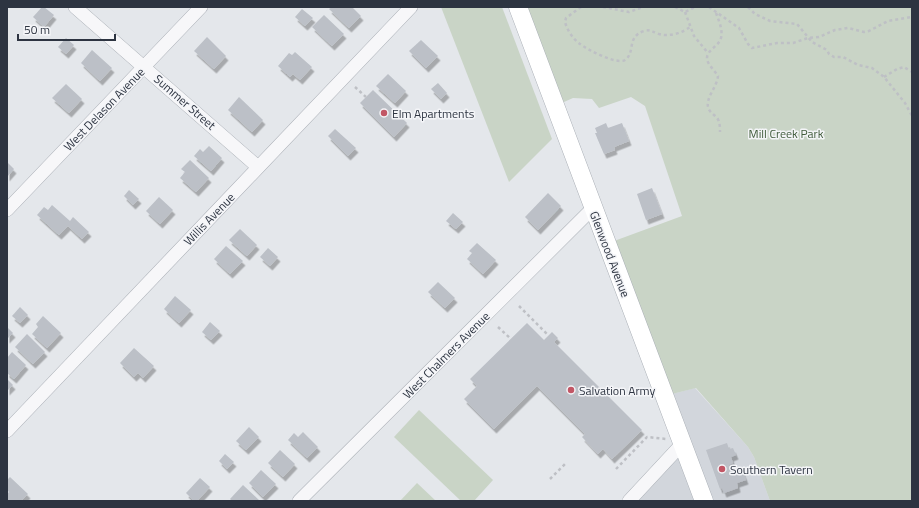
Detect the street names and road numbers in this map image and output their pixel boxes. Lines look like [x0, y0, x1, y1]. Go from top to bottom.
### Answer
street label: West Delason Avenue [59, 63, 149, 155]
street label: Summer Street [150, 70, 221, 135]
street label: Willis Avenue [179, 188, 239, 250]
street label: Glenwood Avenue [585, 208, 635, 300]
street label: West Chalmers Avenue [398, 307, 494, 403]

